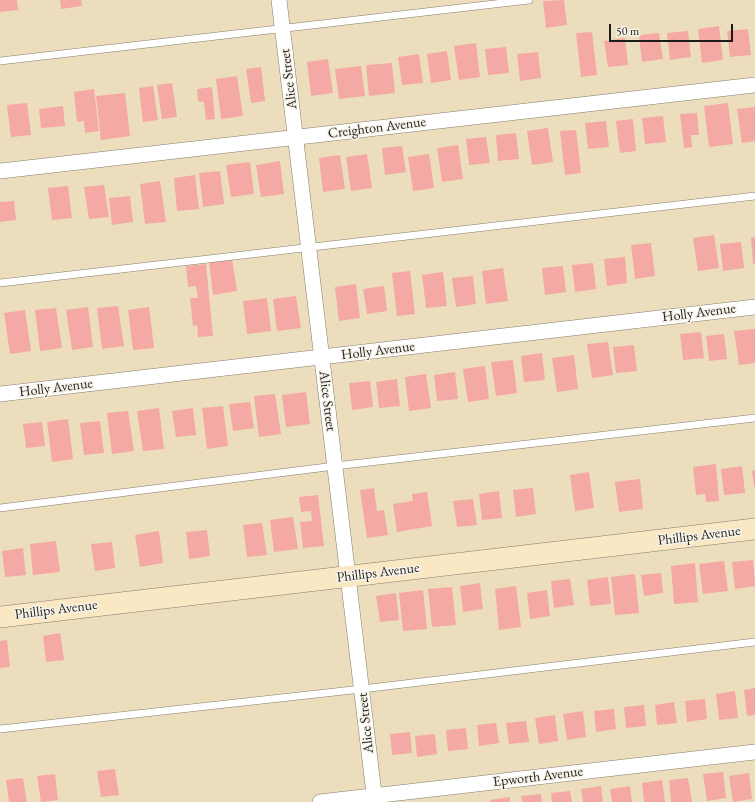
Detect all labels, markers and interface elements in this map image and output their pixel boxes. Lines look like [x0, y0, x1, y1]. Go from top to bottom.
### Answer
scale bar [611, 16, 735, 42]
text: 50 m [616, 23, 639, 39]
street label: Alice Street [277, 48, 301, 110]
street label: Creighton Avenue [327, 114, 427, 142]
street label: Holly Avenue [661, 300, 737, 326]
street label: Holly Avenue [340, 338, 416, 364]
street label: Alice Street [315, 370, 339, 432]
street label: Holly Avenue [18, 375, 94, 401]
street label: Phillips Avenue [657, 523, 741, 549]
street label: Phillips Avenue [336, 560, 420, 586]
street label: Phillips Avenue [14, 597, 98, 623]
street label: Alice Street [354, 692, 378, 754]
street label: Epworth Avenue [492, 763, 584, 791]

